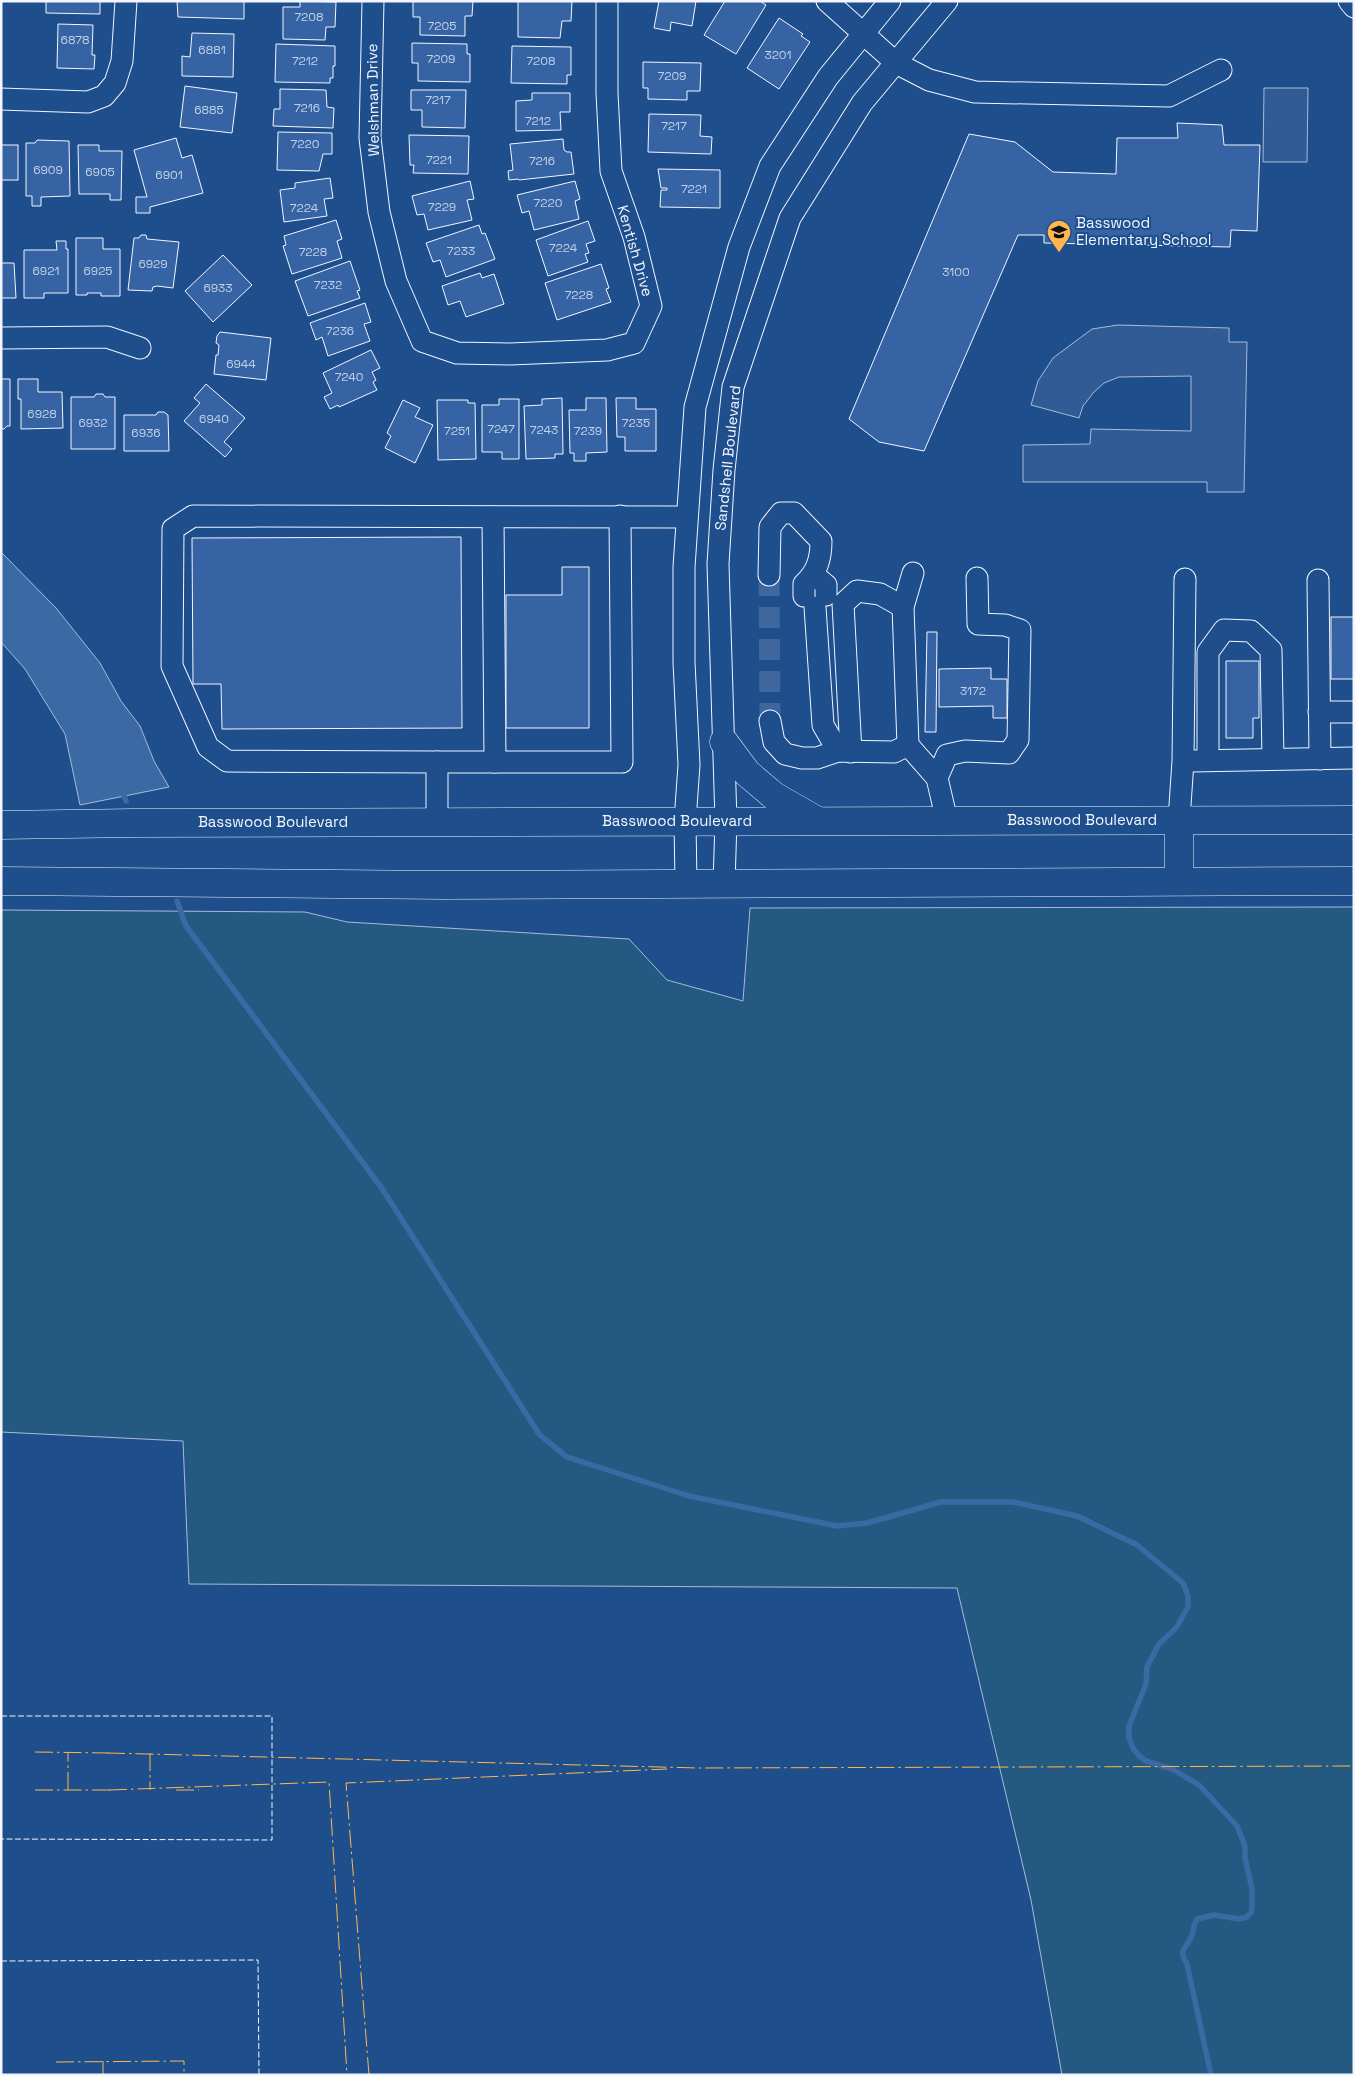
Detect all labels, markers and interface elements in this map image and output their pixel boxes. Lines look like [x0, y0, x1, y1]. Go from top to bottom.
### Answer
house number: 7208 [294, 9, 324, 25]
house number: 7205 [428, 18, 456, 34]
house number: 6878 [61, 32, 89, 48]
house number: 6881 [198, 42, 226, 58]
street label: Welshman Drive [362, 43, 383, 157]
house number: 3201 [764, 47, 792, 63]
house number: 7209 [427, 51, 455, 67]
house number: 7212 [292, 53, 318, 69]
house number: 7208 [526, 53, 556, 69]
house number: 7209 [658, 68, 686, 84]
house number: 7217 [425, 92, 451, 108]
house number: 7216 [294, 100, 320, 116]
house number: 6885 [194, 102, 224, 118]
house number: 7212 [525, 113, 551, 129]
house number: 7217 [661, 118, 687, 134]
house number: 7220 [291, 136, 319, 152]
house number: 7221 [426, 152, 452, 168]
house number: 7216 [529, 153, 555, 169]
house number: 6909 [33, 162, 63, 178]
house number: 6905 [85, 164, 115, 180]
house number: 6901 [155, 167, 183, 183]
house number: 7221 [681, 181, 707, 197]
house number: 7220 [534, 195, 562, 211]
house number: 7229 [428, 199, 456, 215]
house number: 7224 [290, 200, 319, 216]
street label: Kentish Drive [613, 203, 658, 299]
place label: Basswood Elementary School [1076, 213, 1212, 249]
school or university icon: Basswood Elementary School [1046, 219, 1072, 253]
house number: 7224 [549, 240, 578, 256]
house number: 7233 [447, 243, 475, 259]
house number: 7228 [299, 244, 327, 260]
house number: 6929 [138, 256, 168, 272]
house number: 6921 [33, 263, 59, 279]
house number: 6925 [83, 263, 113, 279]
house number: 3100 [942, 264, 970, 280]
house number: 7232 [314, 277, 342, 293]
house number: 6933 [203, 280, 233, 296]
house number: 7228 [565, 287, 593, 303]
house number: 7236 [326, 323, 354, 339]
house number: 6944 [226, 356, 256, 372]
house number: 7240 [335, 369, 363, 385]
street label: Sandshell Boulevard [710, 384, 745, 532]
house number: 6928 [27, 406, 57, 422]
house number: 6940 [199, 411, 229, 427]
house number: 6932 [78, 415, 108, 431]
house number: 7235 [622, 415, 650, 431]
house number: 7247 [487, 421, 515, 437]
house number: 7243 [530, 422, 558, 438]
house number: 7251 [444, 423, 470, 439]
house number: 7239 [574, 423, 602, 439]
house number: 6936 [131, 425, 161, 441]
house number: 3172 [960, 683, 986, 699]
street label: Basswood Boulevard [1007, 810, 1157, 829]
street label: Basswood Boulevard [602, 811, 752, 830]
street label: Basswood Boulevard [198, 812, 348, 831]

